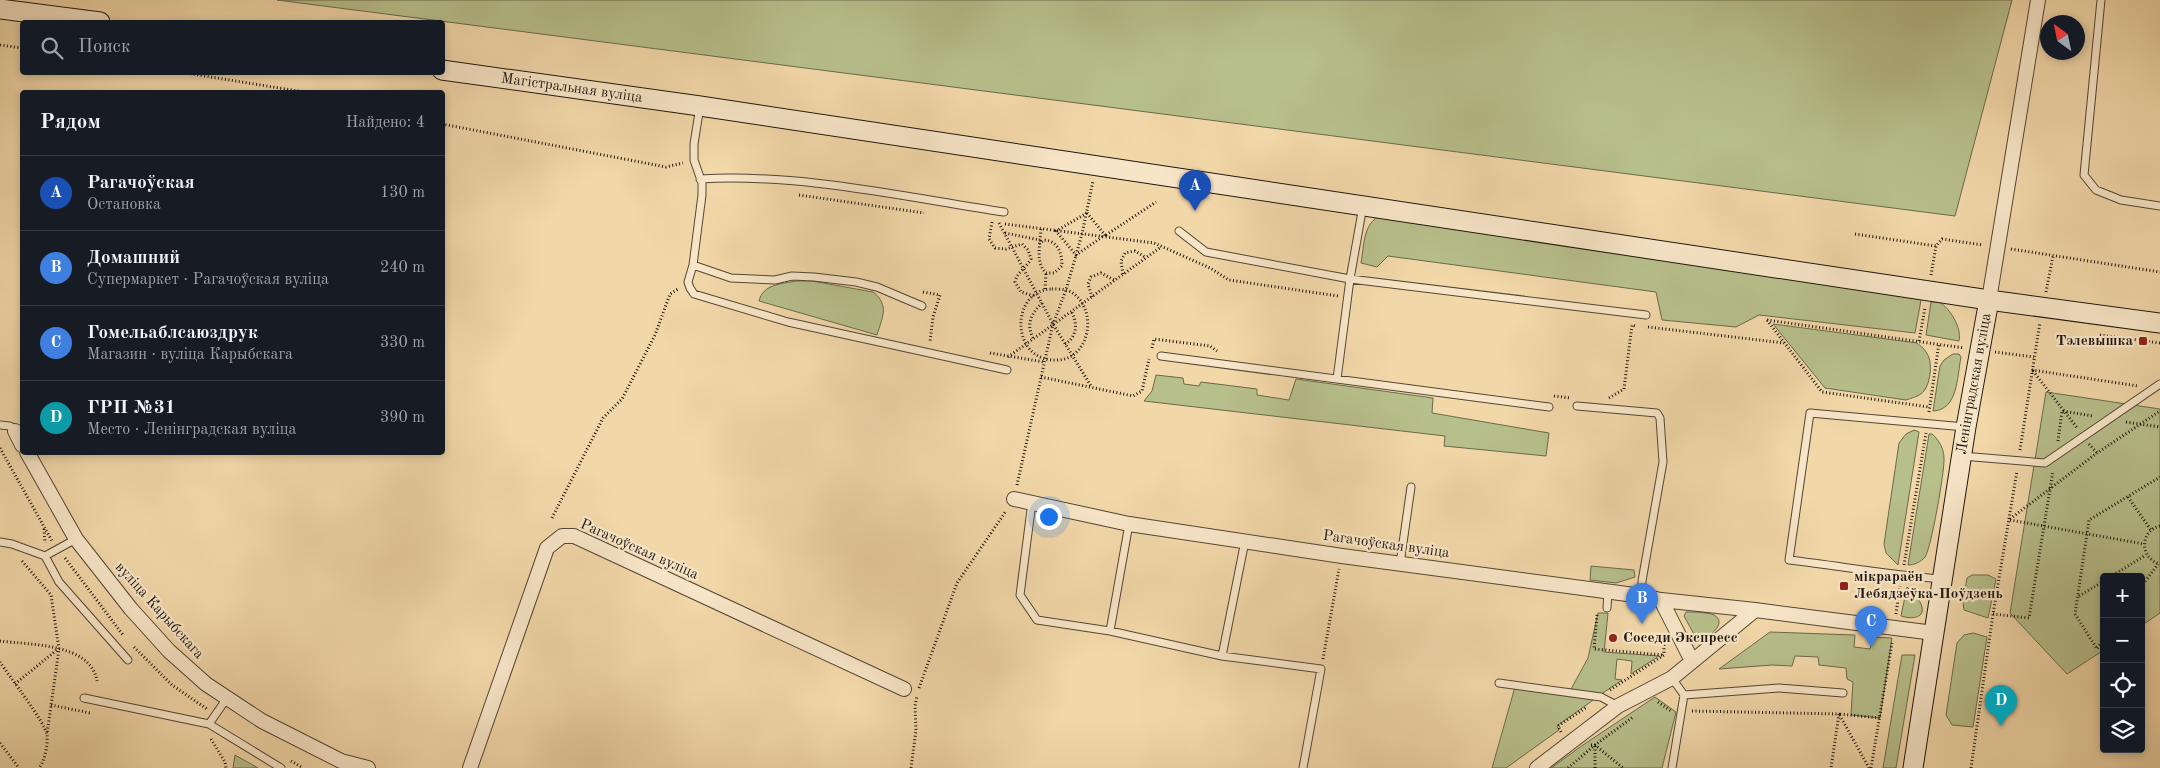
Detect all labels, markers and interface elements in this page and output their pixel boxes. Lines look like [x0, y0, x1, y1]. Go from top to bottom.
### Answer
north arrow [2040, 15, 2085, 60]
search box [20, 20, 445, 75]
icon: search [38, 34, 66, 62]
text: Поиск [78, 38, 130, 57]
street label: Магістральная вуліца [500, 71, 644, 105]
text: Рядом [40, 112, 101, 133]
text: Найдено: 4 [346, 115, 425, 131]
pin: A [1179, 170, 1211, 211]
text: Рагачоўская [87, 174, 195, 193]
text: A [50, 185, 62, 201]
text: 130 m [380, 185, 425, 201]
text: Остановка [87, 197, 161, 213]
text: Домашний [87, 249, 180, 268]
text: B [50, 260, 62, 276]
text: 240 m [380, 260, 425, 276]
text: Супермаркет · Рагачоўская вуліца [87, 272, 329, 288]
street label: Ленінградская вуліца [1954, 311, 1994, 456]
text: Гомельаблсаюздрук [87, 324, 258, 343]
place label: Тэлевышка [2056, 334, 2133, 349]
text: C [51, 335, 61, 351]
text: 330 m [380, 335, 425, 351]
marker: Тэлевышка [2137, 335, 2149, 347]
text: Магазин · вуліца Карыбскага [87, 347, 293, 363]
text: ГРП №31 [87, 399, 176, 418]
text: D [50, 410, 62, 426]
text: 390 m [380, 410, 425, 426]
text: Место · Ленінградская вуліца [87, 422, 296, 438]
your location [1036, 504, 1062, 530]
street label: Рагачоўская вуліца [578, 517, 701, 583]
street label: Рагачоўская вуліца [1322, 529, 1451, 561]
street label: вуліца Карыбскага [112, 560, 206, 663]
place label: мікрараён Лебядзеўка-Поўдзень [1854, 570, 2003, 602]
map controls [2100, 573, 2145, 753]
button: + [2100, 573, 2145, 618]
marker: мікрараён Лебядзеўка-Поўдзень [1838, 580, 1850, 592]
pin: B [1626, 583, 1658, 624]
pin: C [1855, 606, 1887, 647]
button: − [2100, 618, 2145, 663]
place label: Соседи Экспресс [1623, 631, 1738, 646]
marker: Соседи Экспресс [1607, 632, 1619, 644]
button: locate [2100, 663, 2145, 708]
pin: D [1985, 685, 2017, 726]
button: layers [2100, 708, 2145, 753]

